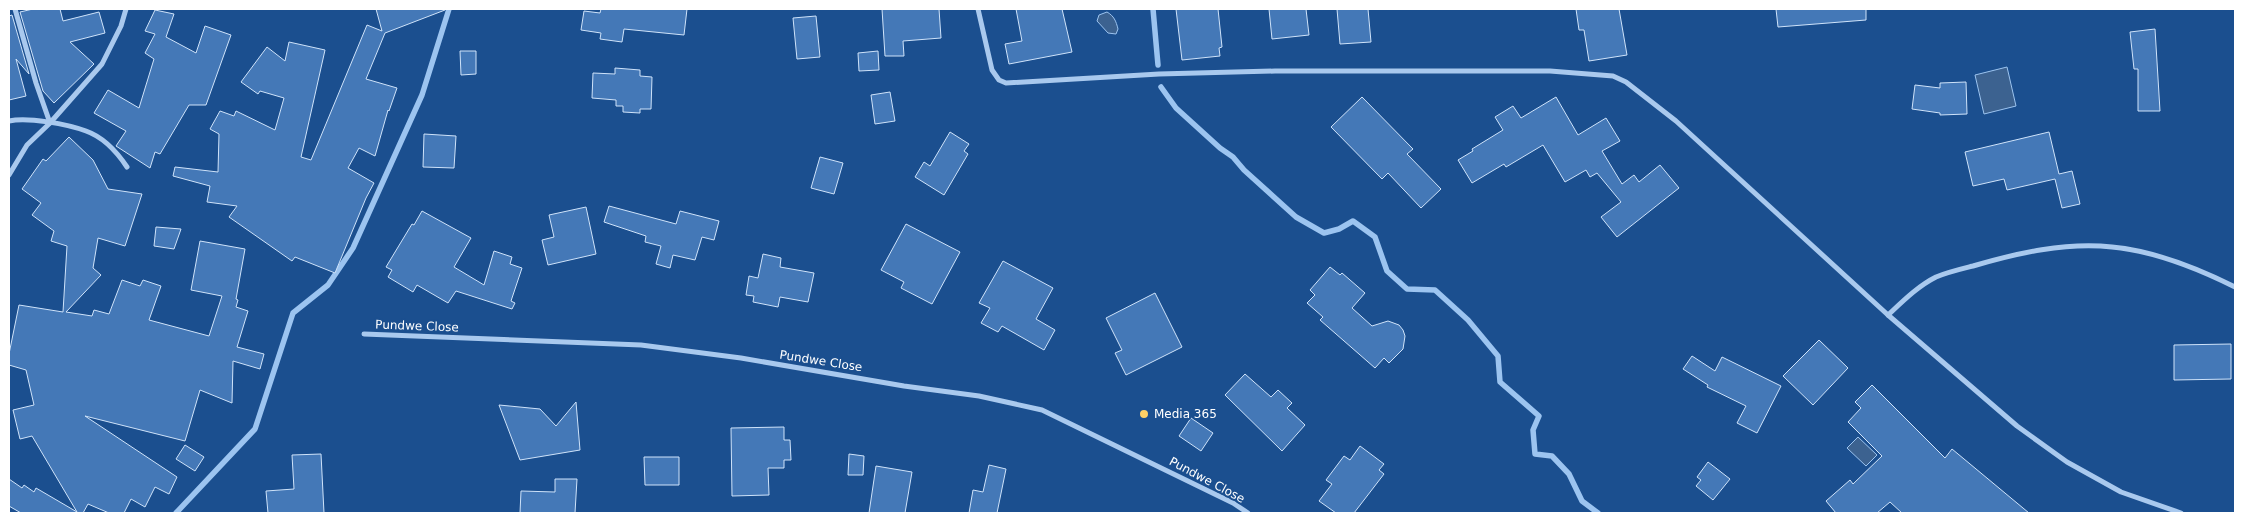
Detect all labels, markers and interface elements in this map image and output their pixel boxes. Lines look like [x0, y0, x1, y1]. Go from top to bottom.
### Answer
street label: Pundwe Close [375, 318, 459, 334]
street label: Pundwe Close [779, 348, 863, 374]
place label: Media 365 [1154, 407, 1217, 421]
marker: Media 365 [1138, 408, 1150, 420]
street label: Pundwe Close [1167, 454, 1247, 506]

